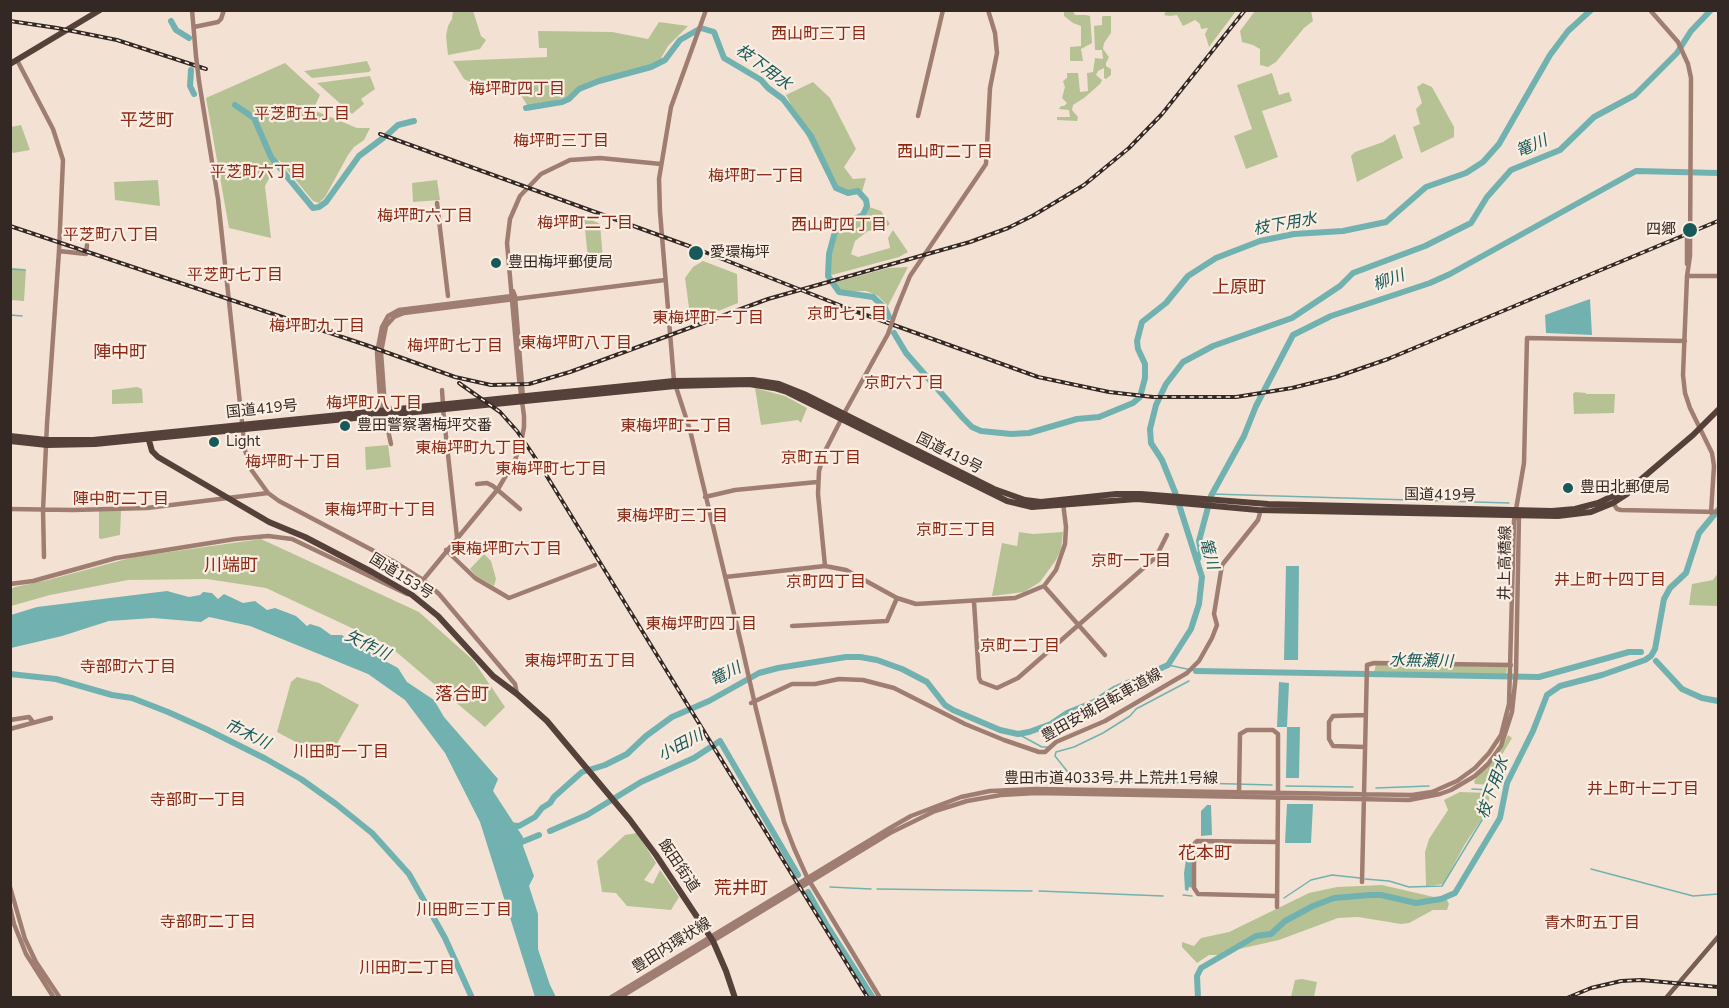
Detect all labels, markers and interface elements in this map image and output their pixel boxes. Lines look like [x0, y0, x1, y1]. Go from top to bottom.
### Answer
district label: 西山町三丁目 [771, 25, 867, 45]
water label: 枝下用水 [732, 41, 794, 95]
district label: 梅坪町四丁目 [469, 80, 565, 100]
district label: 平芝町五丁目 [254, 105, 350, 125]
district label: 平芝町 [120, 111, 174, 133]
district label: 梅坪町三丁目 [513, 132, 609, 152]
water label: 篭川 [1514, 132, 1550, 162]
district label: 西山町二丁目 [897, 143, 993, 163]
district label: 平芝町六丁目 [210, 163, 306, 183]
district label: 梅坪町一丁目 [708, 167, 804, 187]
district label: 梅坪町六丁目 [377, 207, 473, 227]
water label: 枝下用水 [1252, 210, 1318, 240]
district label: 梅坪町二丁目 [537, 214, 633, 234]
district label: 西山町四丁目 [791, 216, 887, 236]
place label: 四郷 [1646, 221, 1676, 239]
marker: 四郷 [1681, 221, 1699, 239]
district label: 平芝町八丁目 [63, 226, 159, 246]
marker: 愛環梅坪 [687, 244, 705, 262]
place label: 愛環梅坪 [710, 244, 770, 262]
place label: 豊田梅坪郵便局 [508, 254, 613, 272]
marker: 豊田梅坪郵便局 [489, 256, 503, 270]
district label: 平芝町七丁目 [187, 266, 283, 286]
water label: 柳川 [1371, 267, 1407, 295]
district label: 上原町 [1212, 278, 1266, 300]
district label: 京町七丁目 [807, 305, 887, 325]
district label: 東梅坪町一丁目 [652, 309, 764, 329]
district label: 梅坪町九丁目 [269, 317, 365, 337]
district label: 東梅坪町八丁目 [520, 334, 632, 354]
district label: 梅坪町七丁目 [407, 337, 503, 357]
district label: 陣中町 [93, 343, 147, 365]
district label: 京町六丁目 [864, 374, 944, 394]
district label: 梅坪町八丁目 [326, 394, 422, 414]
street label: 国道419号 [225, 397, 299, 423]
place label: 豊田警察署梅坪交番 [357, 417, 492, 435]
district label: 東梅坪町二丁目 [620, 417, 732, 437]
marker: 豊田警察署梅坪交番 [338, 419, 352, 433]
street label: 国道419号 [913, 430, 985, 478]
place label: Light [226, 433, 260, 451]
marker: Light [207, 435, 221, 449]
district label: 東梅坪町九丁目 [415, 439, 527, 459]
district label: 京町五丁目 [781, 449, 861, 469]
district label: 梅坪町十丁目 [245, 453, 341, 473]
district label: 東梅坪町七丁目 [495, 460, 607, 480]
place label: 豊田北郵便局 [1580, 479, 1670, 497]
marker: 豊田北郵便局 [1561, 481, 1575, 495]
street label: 国道419号 [1404, 486, 1476, 506]
district label: 陣中町二丁目 [73, 490, 169, 510]
district label: 東梅坪町十丁目 [324, 501, 436, 521]
district label: 東梅坪町三丁目 [616, 507, 728, 527]
district label: 京町三丁目 [916, 521, 996, 541]
street label: 井上高橋線 [1496, 525, 1516, 601]
water label: 篭川 [1194, 536, 1222, 572]
district label: 東梅坪町六丁目 [450, 540, 562, 560]
street label: 国道153号 [366, 550, 436, 604]
district label: 京町一丁目 [1091, 552, 1171, 572]
district label: 川端町 [204, 556, 258, 578]
district label: 井上町十四丁目 [1554, 571, 1666, 591]
district label: 京町四丁目 [786, 573, 866, 593]
district label: 東梅坪町四丁目 [645, 615, 757, 635]
water label: 矢作川 [341, 627, 393, 665]
district label: 京町二丁目 [980, 637, 1060, 657]
district label: 東梅坪町五丁目 [524, 652, 636, 672]
water label: 水無瀬川 [1389, 652, 1453, 672]
district label: 寺部町六丁目 [80, 658, 176, 678]
water label: 篭川 [707, 659, 745, 691]
street label: 豊田安城自転車道線 [1039, 665, 1165, 747]
district label: 落合町 [435, 685, 489, 707]
water label: 市木川 [221, 716, 273, 754]
water label: 小田川 [655, 726, 707, 766]
district label: 川田町一丁目 [293, 743, 389, 763]
water label: 枝下用水 [1474, 755, 1514, 821]
street label: 豊田市道4033号 井上荒井1号線 [1004, 770, 1218, 788]
district label: 井上町十二丁目 [1587, 780, 1699, 800]
district label: 寺部町一丁目 [150, 791, 246, 811]
street label: 飯田街道 [654, 836, 702, 896]
district label: 花本町 [1178, 844, 1232, 866]
district label: 荒井町 [714, 879, 768, 901]
district label: 川田町三丁目 [416, 901, 512, 921]
district label: 寺部町二丁目 [160, 913, 256, 933]
district label: 青木町五丁目 [1544, 914, 1640, 934]
street label: 豊田内環状線 [629, 915, 715, 977]
district label: 川田町二丁目 [359, 959, 455, 979]

